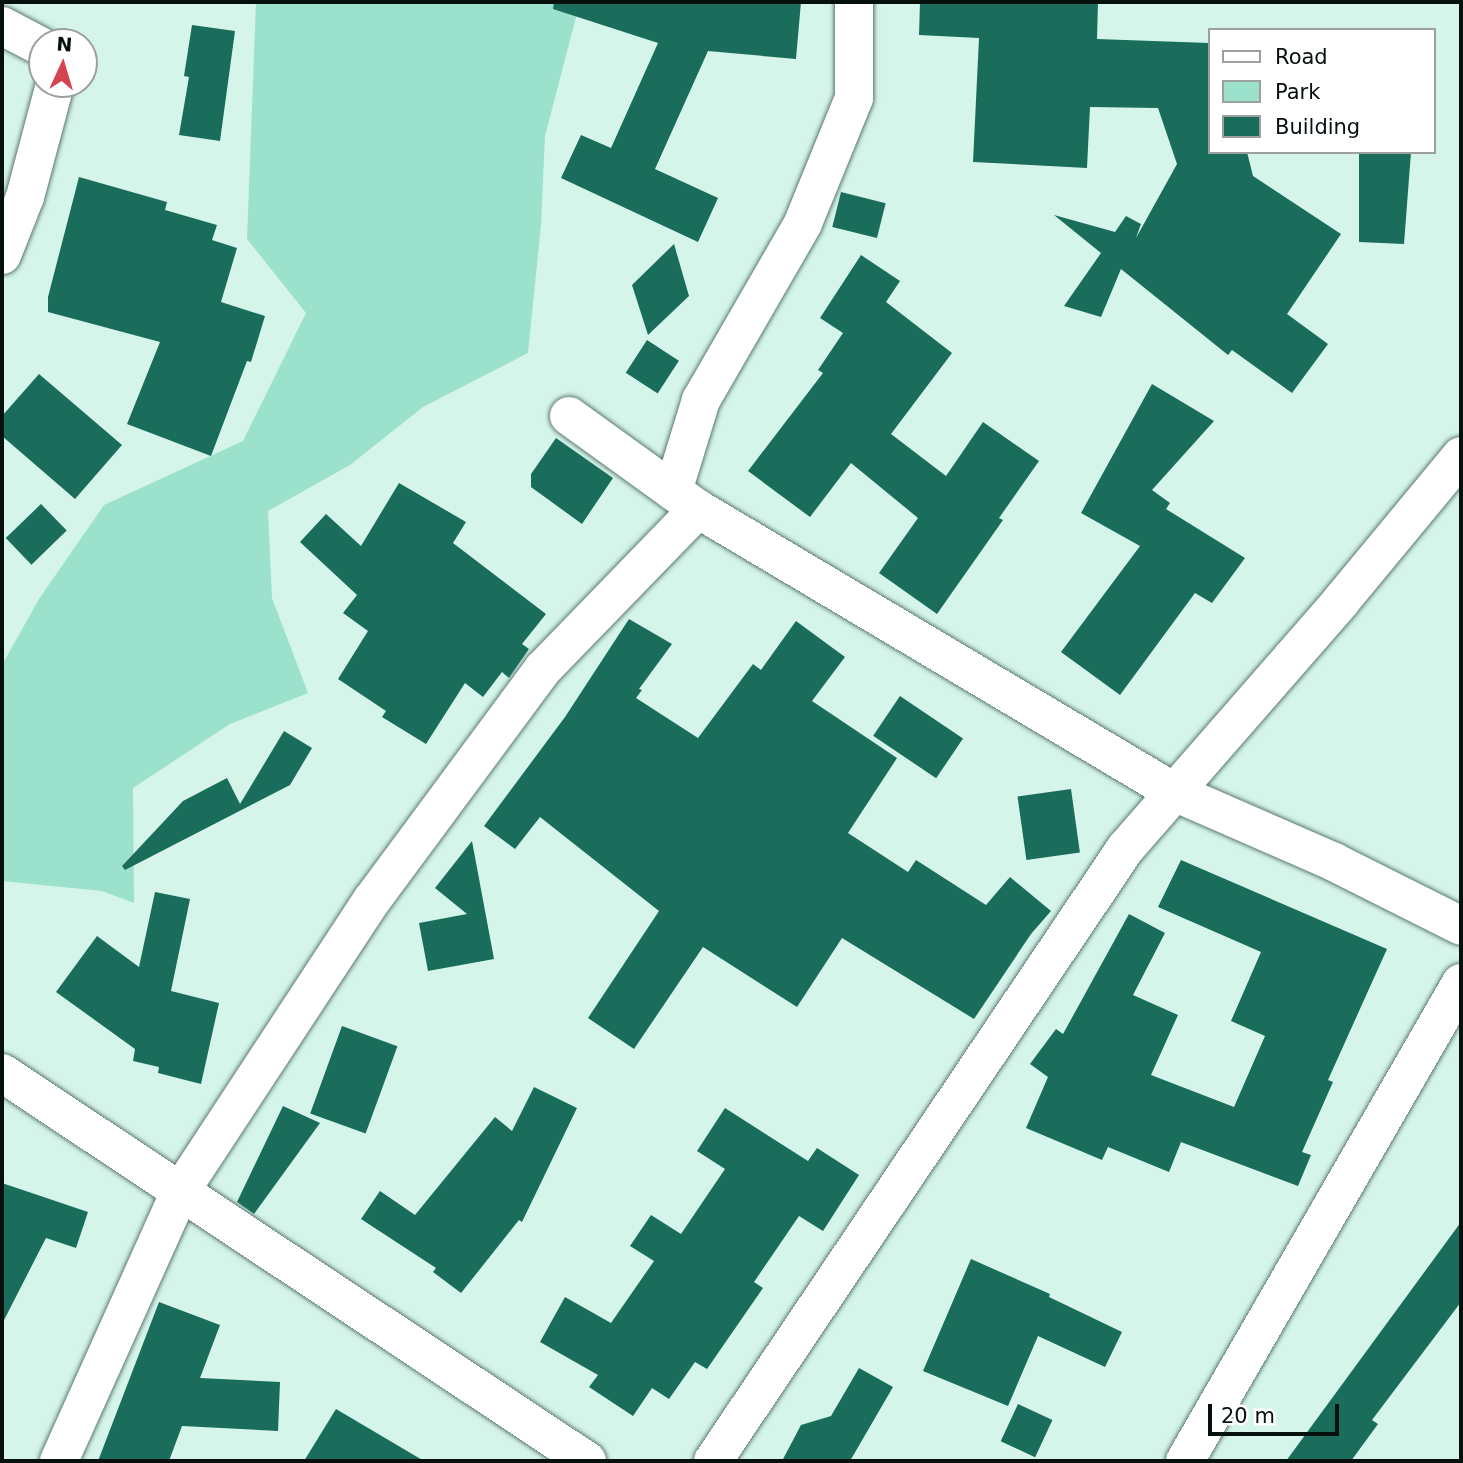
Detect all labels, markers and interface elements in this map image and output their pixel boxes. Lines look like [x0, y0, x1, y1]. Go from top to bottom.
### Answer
north arrow [28, 28, 98, 98]
legend [1208, 28, 1435, 154]
text: N [56, 33, 73, 56]
text: Road [1275, 45, 1328, 69]
text: Park [1275, 80, 1320, 104]
text: Building [1275, 115, 1360, 139]
scale bar [1211, 1390, 1342, 1434]
text: 20 m [1221, 1404, 1275, 1428]

